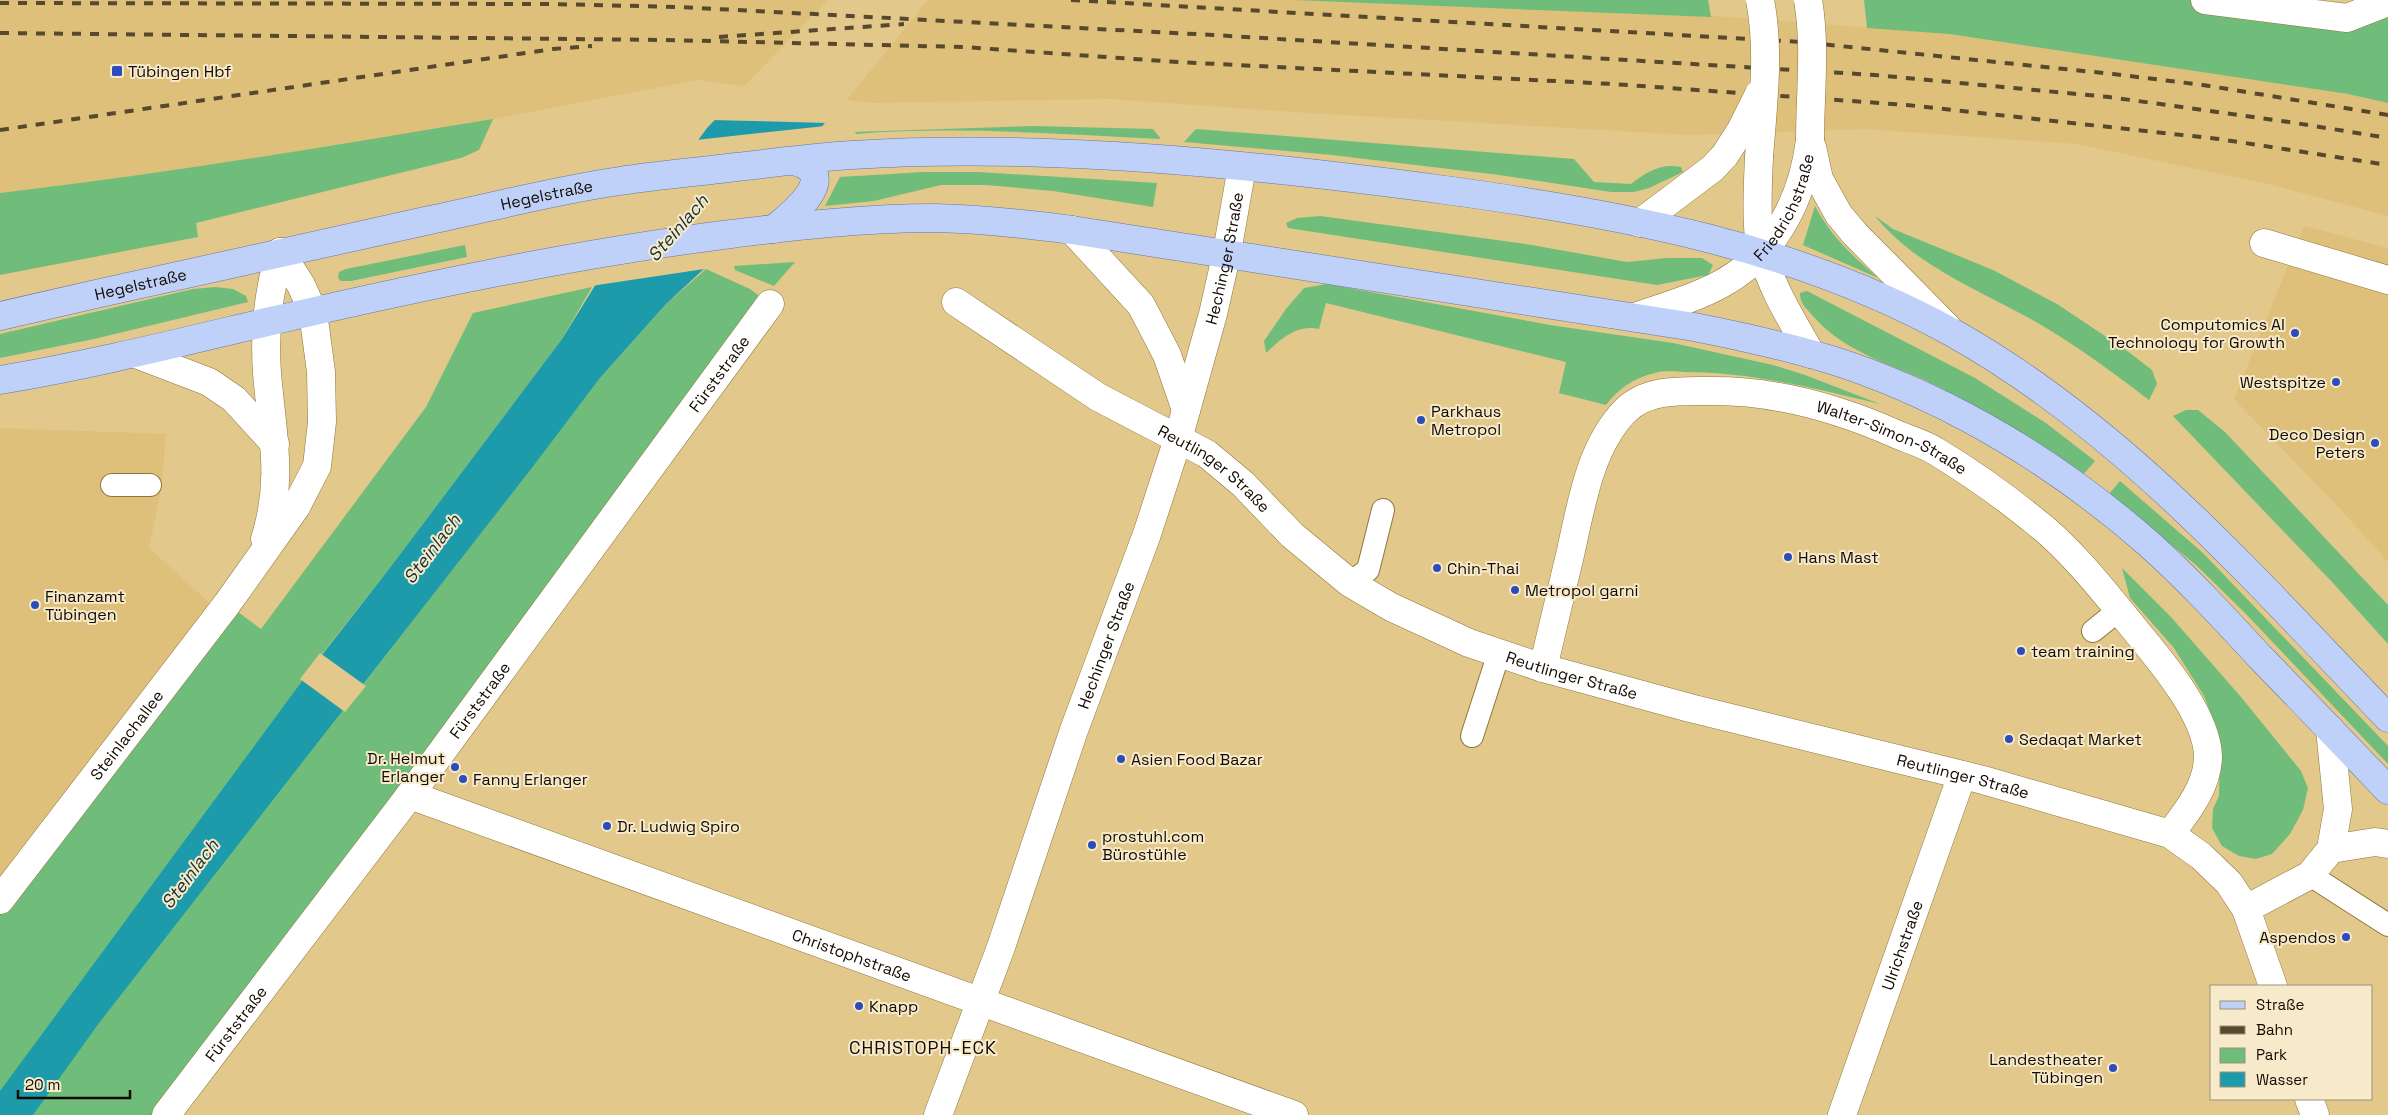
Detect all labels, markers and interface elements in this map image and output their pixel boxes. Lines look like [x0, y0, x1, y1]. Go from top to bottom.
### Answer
place label: Tübingen Hbf [128, 61, 231, 82]
marker: Tübingen Hbf [110, 64, 124, 78]
street label: Friedrichstraße [1749, 152, 1819, 266]
street label: Hegelstraße [499, 175, 595, 215]
water label: Steinlach [642, 189, 714, 266]
street label: Hechinger Straße [1201, 191, 1248, 327]
street label: Hegelstraße [92, 264, 189, 305]
place label: Computomics AI Technology for Growth [2108, 314, 2285, 353]
marker: Computomics AI Technology for Growth [2289, 327, 2301, 339]
street label: Fürststraße [684, 331, 755, 416]
place label: Westspitze [2240, 372, 2326, 393]
marker: Westspitze [2330, 376, 2342, 388]
street label: Walter-Simon-Straße [1814, 396, 1971, 479]
place label: Parkhaus Metropol [1431, 401, 1501, 440]
marker: Parkhaus Metropol [1415, 414, 1427, 426]
street label: Reutlinger Straße [1154, 420, 1275, 517]
place label: Deco Design Peters [2269, 424, 2365, 463]
marker: Deco Design Peters [2369, 437, 2381, 449]
water label: Steinlach [398, 509, 466, 588]
place label: Hans Mast [1798, 547, 1879, 568]
marker: Hans Mast [1782, 551, 1794, 563]
place label: Chin-Thai [1447, 558, 1519, 579]
marker: Chin-Thai [1431, 562, 1443, 574]
street label: Hechinger Straße [1073, 578, 1139, 712]
place label: Metropol garni [1525, 580, 1638, 601]
marker: Metropol garni [1509, 584, 1521, 596]
place label: Finanzamt Tübingen [45, 586, 125, 625]
marker: Finanzamt Tübingen [29, 599, 41, 611]
place label: team training [2031, 641, 2135, 662]
marker: team training [2015, 645, 2027, 657]
street label: Reutlinger Straße [1503, 646, 1640, 704]
street label: Fürststraße [445, 658, 515, 743]
street label: Steinlachallee [86, 686, 168, 785]
place label: Sedaqat Market [2019, 729, 2142, 750]
marker: Sedaqat Market [2003, 733, 2015, 745]
place label: Dr. Helmut Erlanger [367, 748, 445, 787]
place label: Asien Food Bazar [1131, 749, 1263, 770]
street label: Reutlinger Straße [1895, 749, 2032, 804]
marker: Asien Food Bazar [1115, 753, 1127, 765]
marker: Dr. Helmut Erlanger [449, 761, 461, 773]
place label: Fanny Erlanger [473, 769, 588, 790]
marker: Fanny Erlanger [457, 773, 469, 785]
place label: Dr. Ludwig Spiro [617, 816, 740, 837]
marker: Dr. Ludwig Spiro [601, 820, 613, 832]
place label: prostuhl.com Bürostühle [1102, 826, 1204, 865]
water label: Steinlach [156, 834, 224, 913]
marker: prostuhl.com Bürostühle [1086, 839, 1098, 851]
street label: Ulrichstraße [1877, 898, 1928, 993]
street label: Christophstraße [789, 924, 914, 987]
place label: Aspendos [2259, 927, 2336, 948]
marker: Aspendos [2340, 931, 2352, 943]
street label: Fürststraße [200, 982, 272, 1066]
legend [2210, 985, 2373, 1100]
text: Straße [2256, 995, 2305, 1014]
place label: Knapp [869, 996, 918, 1017]
marker: Knapp [853, 1000, 865, 1012]
text: Bahn [2256, 1020, 2293, 1039]
district label: CHRISTOPH-ECK [849, 1036, 997, 1059]
text: Park [2256, 1045, 2287, 1064]
place label: Landestheater Tübingen [1989, 1049, 2103, 1088]
marker: Landestheater Tübingen [2107, 1062, 2119, 1074]
scale bar [18, 1068, 130, 1100]
text: Wasser [2256, 1070, 2308, 1089]
text: 20 m [25, 1075, 60, 1094]

